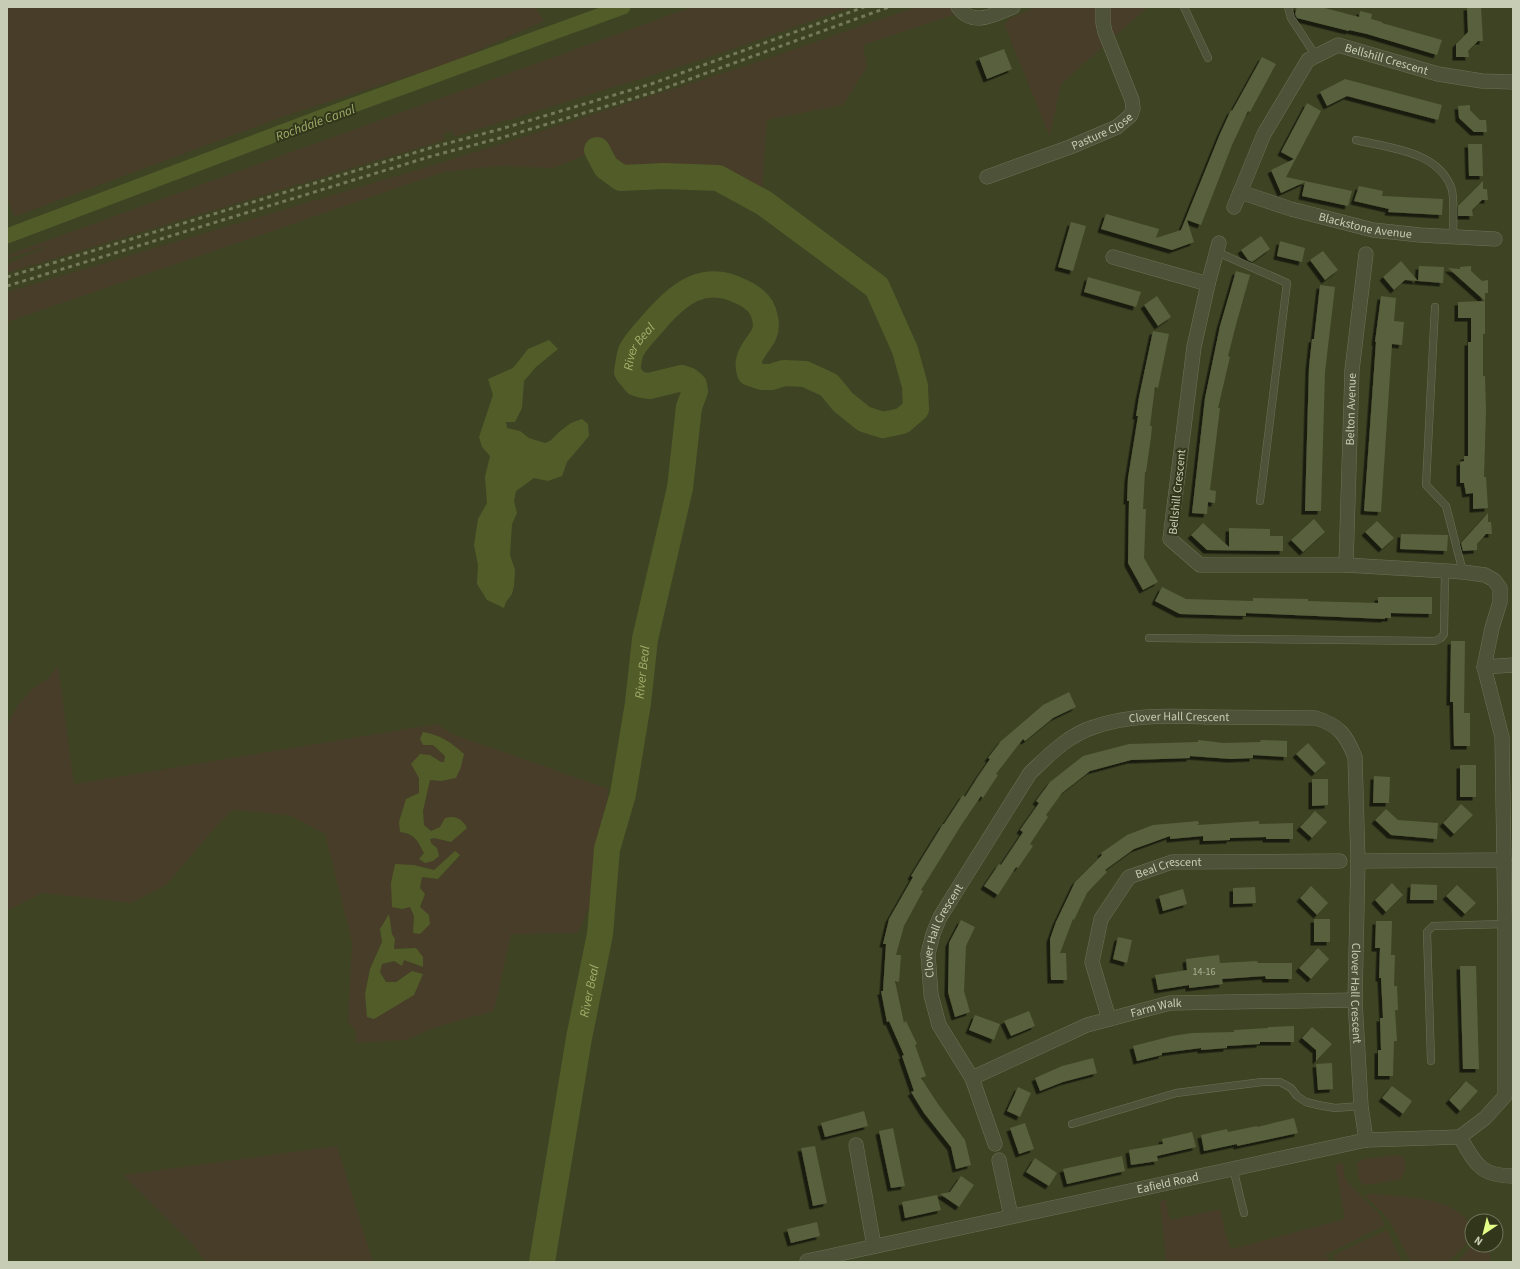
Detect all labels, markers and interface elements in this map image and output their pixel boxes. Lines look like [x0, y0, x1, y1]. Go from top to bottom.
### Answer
street label: Bellshill Crescent [1343, 39, 1430, 80]
water label: Rochdale Canal [273, 100, 358, 146]
street label: Pasture Close [1069, 109, 1137, 155]
street label: Blackstone Avenue [1317, 208, 1413, 243]
water label: River Beal [619, 319, 660, 372]
street label: Belton Avenue [1342, 373, 1361, 446]
street label: Bellshill Crescent [1165, 448, 1190, 536]
water label: River Beal [631, 644, 654, 700]
street label: Clover Hall Crescent [1128, 708, 1229, 728]
street label: Beal Crescent [1133, 854, 1202, 883]
street label: Clover Hall Crescent [920, 881, 968, 978]
street label: Clover Hall Crescent [1346, 943, 1365, 1044]
water label: River Beal [575, 963, 604, 1019]
house number: 14-16 [1193, 965, 1216, 979]
street label: Farm Walk [1129, 995, 1182, 1022]
street label: Eafield Road [1135, 1168, 1200, 1198]
north arrow [1464, 1213, 1504, 1253]
text: N [1471, 1233, 1486, 1249]

